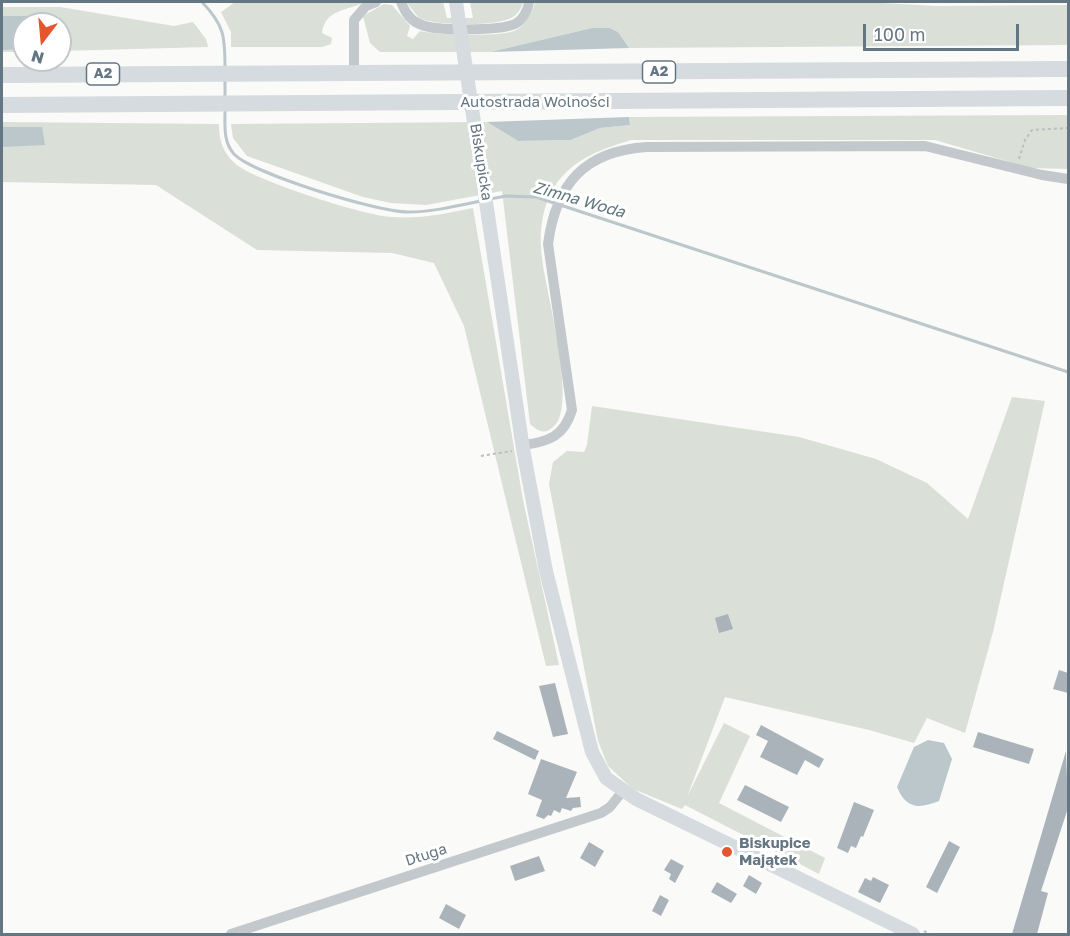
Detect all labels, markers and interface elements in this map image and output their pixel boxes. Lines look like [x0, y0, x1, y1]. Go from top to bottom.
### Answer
north arrow [12, 12, 72, 72]
scale bar [866, 12, 1022, 50]
text: 100 m [874, 23, 925, 45]
text: N [29, 46, 46, 69]
road number: A2 [642, 61, 676, 83]
road number: A2 [86, 63, 120, 85]
street label: Autostrada Wolności [460, 93, 610, 111]
street label: Biskupicka [466, 122, 496, 202]
water label: Zimna Woda [531, 178, 627, 222]
place label: Biskupice Majątek [739, 834, 811, 869]
street label: Długa [403, 840, 449, 870]
marker: Biskupice Majątek [720, 845, 734, 859]

